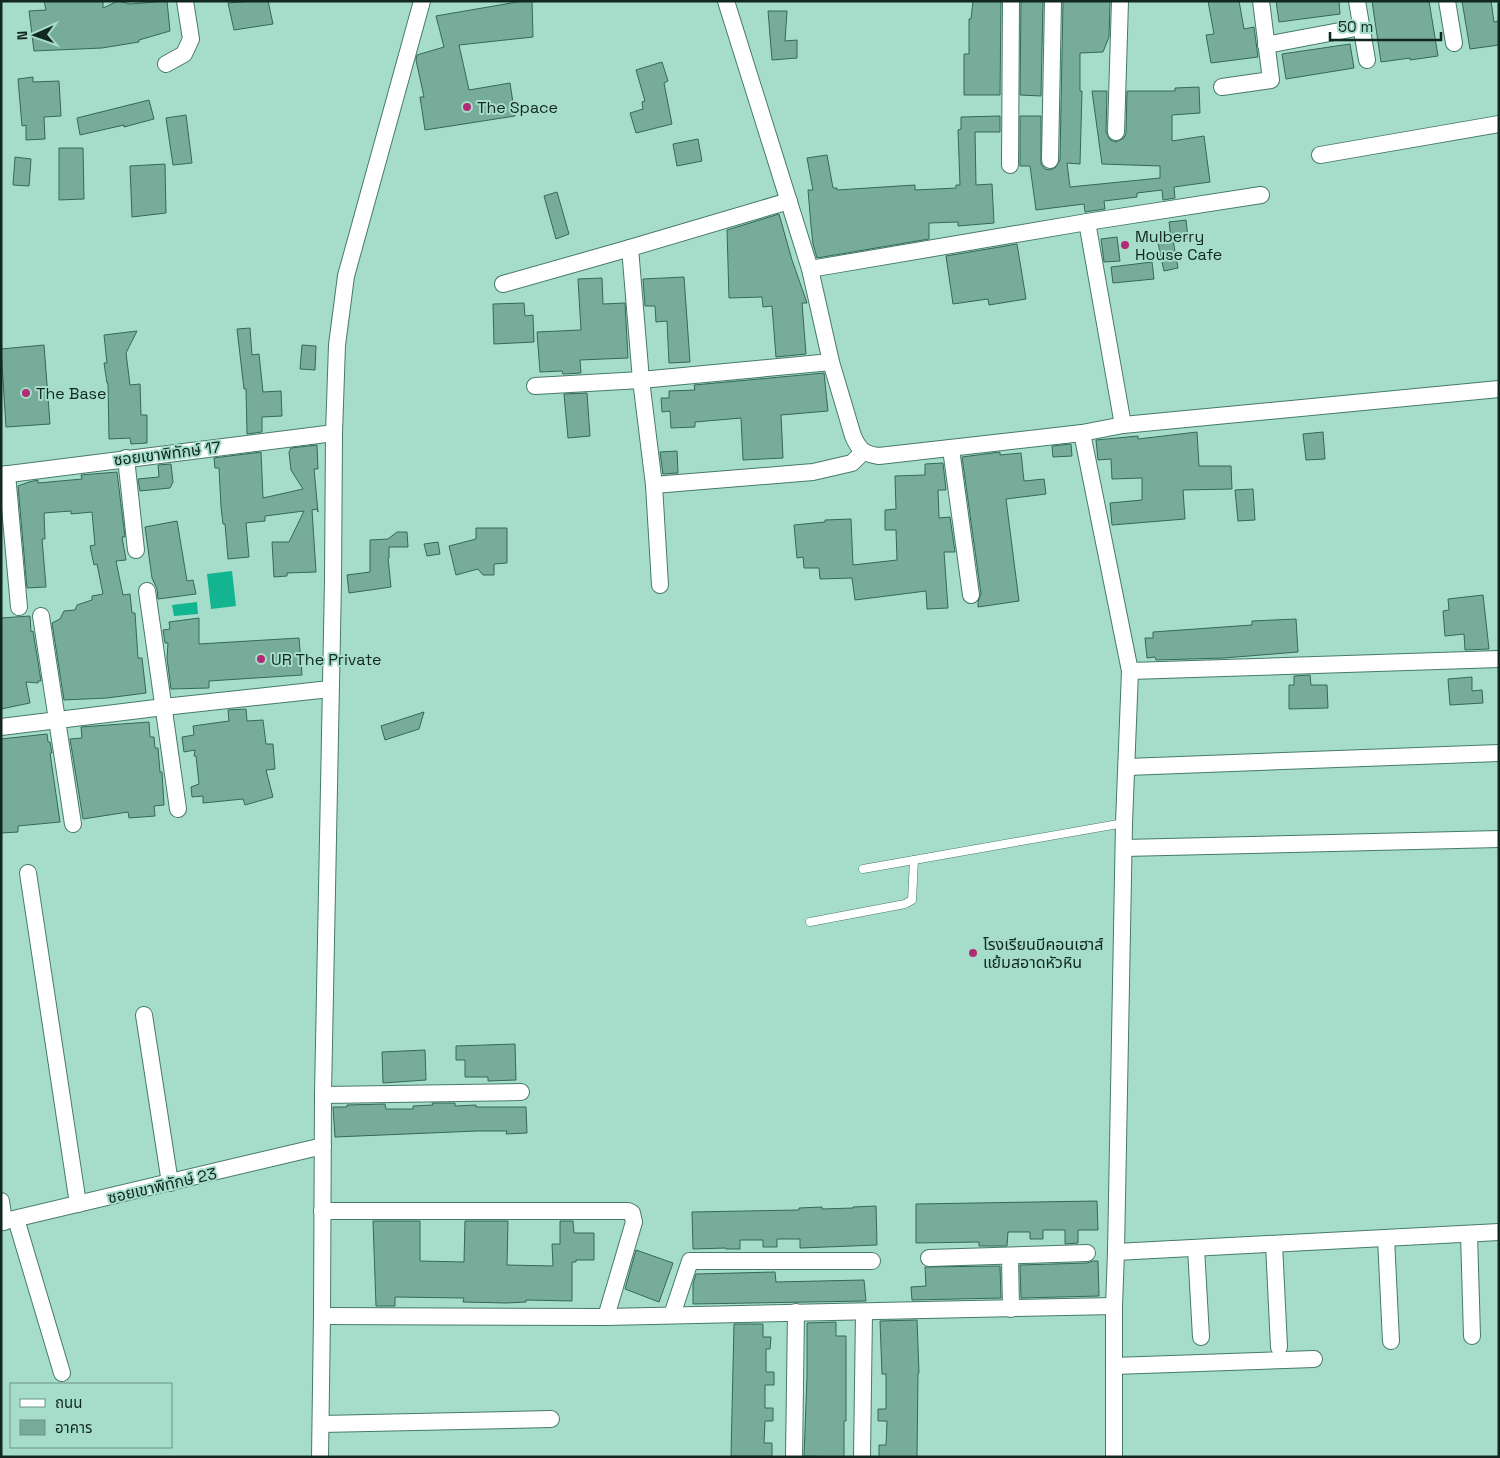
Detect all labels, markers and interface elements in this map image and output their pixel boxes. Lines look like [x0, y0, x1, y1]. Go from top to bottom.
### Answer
north arrow [10, 10, 60, 60]
scale bar [1330, 10, 1441, 42]
text: 50 m [1338, 17, 1373, 36]
text: N [13, 30, 31, 40]
place label: The Space [477, 97, 558, 118]
marker: The Space [461, 101, 473, 113]
place label: Mulberry House Cafe [1135, 226, 1222, 265]
marker: Mulberry House Cafe [1119, 239, 1131, 251]
place label: The Base [36, 383, 106, 404]
marker: The Base [20, 387, 32, 399]
street label: ซอยเขาพิทักษ์ 17 [112, 437, 222, 470]
place label: UR The Private [271, 649, 381, 670]
marker: UR The Private [255, 653, 267, 665]
place label: โรงเรียนบีคอนเฮาส์ แย้มสอาดหัวหิน [983, 934, 1104, 973]
marker: โรงเรียนบีคอนเฮาส์ แย้มสอาดหัวหิน [967, 947, 979, 959]
street label: ซอยเขาพิทักษ์ 23 [105, 1163, 219, 1208]
legend [10, 1383, 172, 1448]
text: ถนน [55, 1393, 82, 1412]
text: อาคาร [55, 1418, 92, 1437]

